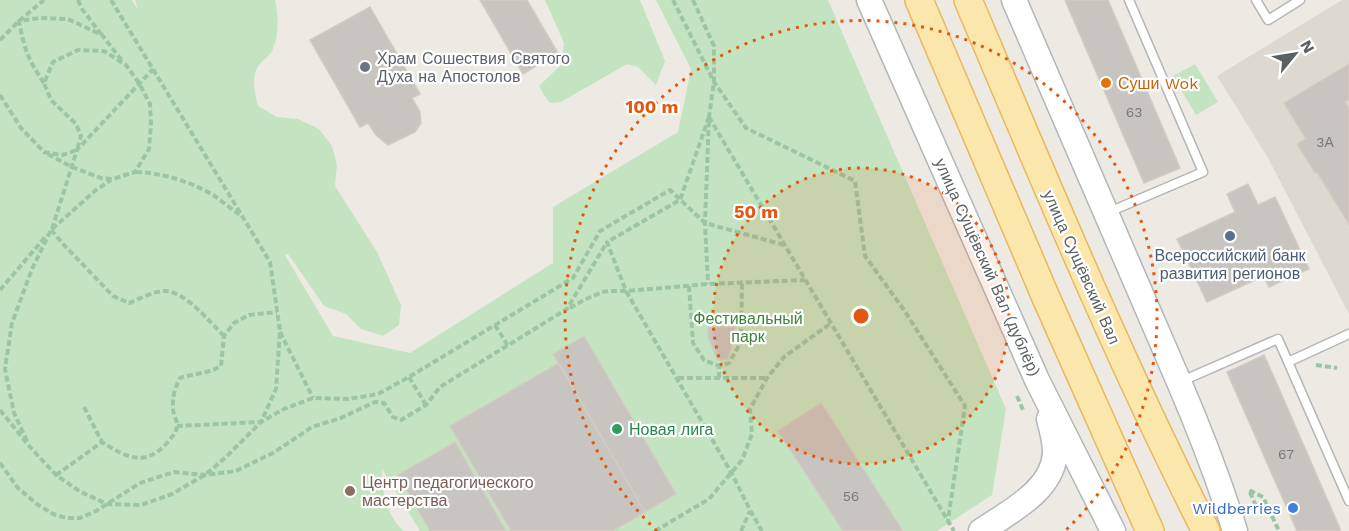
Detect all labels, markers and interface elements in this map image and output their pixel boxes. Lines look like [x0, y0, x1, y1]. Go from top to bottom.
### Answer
north arrow [1265, 24, 1325, 84]
text: N [1296, 37, 1319, 57]
place label: Храм Сошествия Святого Духа на Апостолов [377, 49, 570, 86]
marker: Храм Сошествия Святого Духа на Апостолов [358, 60, 372, 74]
place label: Суши Wok [1118, 74, 1198, 93]
marker: Суши Wok [1099, 76, 1113, 90]
text: 100 m [625, 96, 679, 117]
house number: 63 [1126, 104, 1142, 120]
house number: 3А [1316, 134, 1334, 150]
street label: улица Сущёвский Вал (дублёр) [931, 155, 1044, 379]
street label: улица Сущёвский Вал [1039, 187, 1124, 347]
text: 50 m [734, 201, 778, 222]
marker: Всероссийский банк развития регионов [1223, 229, 1237, 243]
place label: Всероссийский банк развития регионов [1154, 246, 1307, 283]
centre of rings [851, 306, 871, 326]
park label: Фестивальный парк [693, 309, 803, 346]
place label: Новая лига [629, 420, 714, 439]
marker: Новая лига [610, 422, 624, 436]
house number: 67 [1278, 446, 1294, 462]
place label: Центр педагогического мастерства [362, 473, 534, 510]
marker: Центр педагогического мастерства [343, 484, 357, 498]
house number: 56 [843, 488, 859, 504]
place label: Wildberries [1192, 499, 1281, 518]
marker: Wildberries [1286, 501, 1300, 515]

